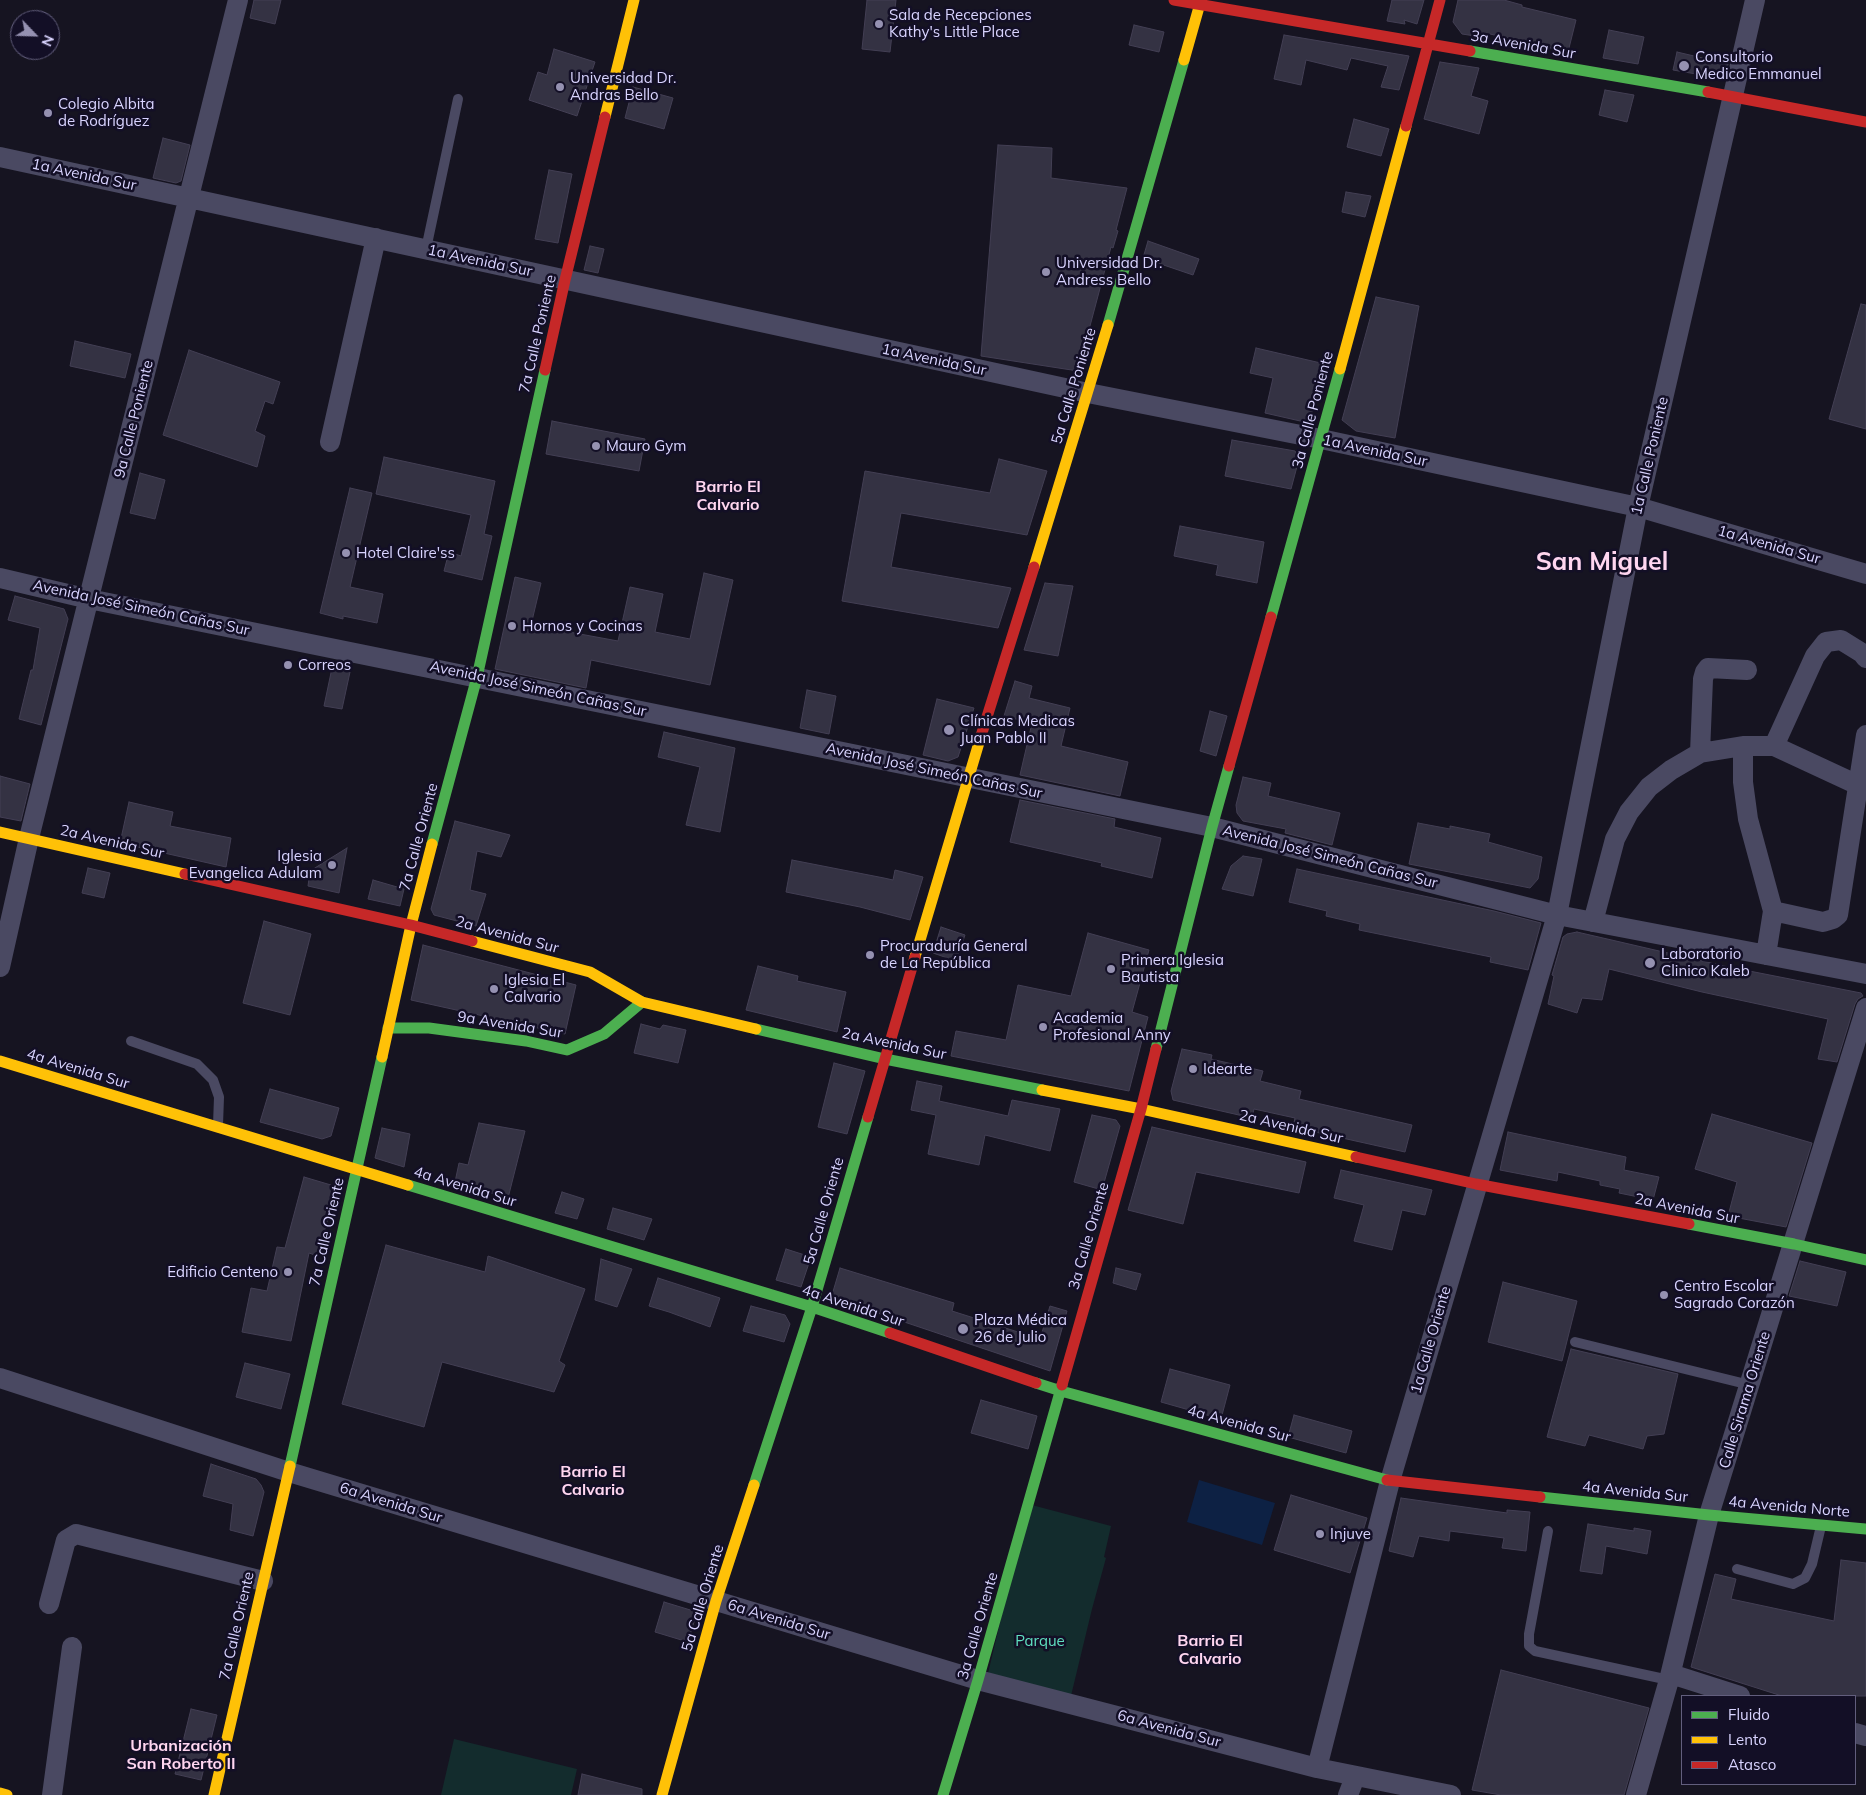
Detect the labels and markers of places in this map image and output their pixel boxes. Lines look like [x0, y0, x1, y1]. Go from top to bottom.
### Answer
place label: Sala de Recepciones Kathy's Little Place [889, 6, 1032, 41]
marker: Sala de Recepciones Kathy's Little Place [873, 18, 885, 30]
place label: Consultorio Medico Emmanuel [1695, 48, 1822, 83]
marker: Consultorio Medico Emmanuel [1677, 59, 1691, 73]
place label: Universidad Dr. Andras Bello [570, 69, 676, 104]
marker: Universidad Dr. Andras Bello [554, 81, 566, 93]
place label: Colegio Albita de Rodríguez [58, 95, 155, 130]
marker: Colegio Albita de Rodríguez [42, 107, 54, 119]
place label: Universidad Dr. Andress Bello [1056, 254, 1162, 289]
marker: Universidad Dr. Andress Bello [1040, 266, 1052, 278]
place label: Mauro Gym [606, 437, 686, 455]
marker: Mauro Gym [590, 440, 602, 452]
place label: Hotel Claire'ss [356, 544, 455, 562]
marker: Hotel Claire'ss [340, 547, 352, 559]
place label: Hornos y Cocinas [522, 617, 643, 635]
marker: Hornos y Cocinas [506, 620, 518, 632]
place label: Correos [298, 656, 351, 674]
marker: Correos [282, 659, 294, 671]
place label: Clínicas Medicas Juan Pablo II [960, 712, 1075, 747]
marker: Clínicas Medicas Juan Pablo II [942, 723, 956, 737]
place label: Iglesia Evangelica Adulam [189, 847, 322, 882]
marker: Iglesia Evangelica Adulam [326, 859, 338, 871]
place label: Procuraduría General de La República [880, 937, 1028, 972]
place label: Laboratorio Clinico Kaleb [1661, 945, 1750, 980]
marker: Procuraduría General de La República [864, 949, 876, 961]
place label: Primera Iglesia Bautista [1121, 951, 1224, 986]
marker: Laboratorio Clinico Kaleb [1643, 956, 1657, 970]
marker: Primera Iglesia Bautista [1105, 963, 1117, 975]
place label: Iglesia El Calvario [504, 971, 565, 1006]
marker: Iglesia El Calvario [488, 983, 500, 995]
place label: Academia Profesional Anny [1053, 1009, 1171, 1044]
marker: Academia Profesional Anny [1037, 1021, 1049, 1033]
place label: Idearte [1203, 1060, 1252, 1078]
marker: Idearte [1187, 1063, 1199, 1075]
place label: Edificio Centeno [167, 1263, 278, 1281]
marker: Edificio Centeno [282, 1266, 294, 1278]
place label: Centro Escolar Sagrado Corazón [1674, 1277, 1795, 1312]
marker: Centro Escolar Sagrado Corazón [1658, 1289, 1670, 1301]
place label: Plaza Médica 26 de Julio [974, 1311, 1067, 1346]
marker: Plaza Médica 26 de Julio [956, 1322, 970, 1336]
place label: Injuve [1330, 1525, 1371, 1543]
marker: Injuve [1314, 1528, 1326, 1540]

